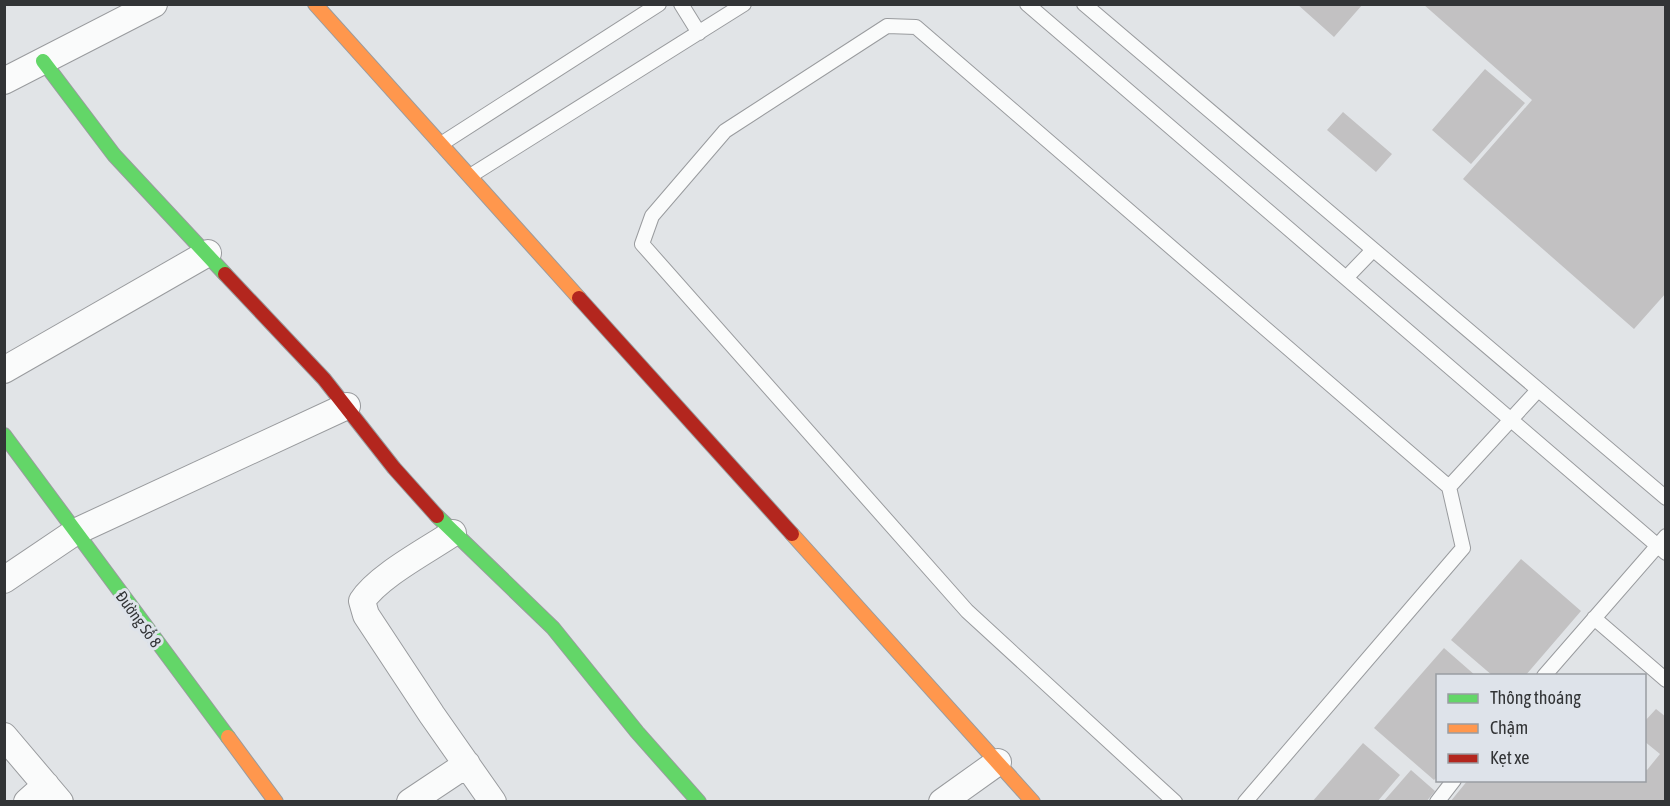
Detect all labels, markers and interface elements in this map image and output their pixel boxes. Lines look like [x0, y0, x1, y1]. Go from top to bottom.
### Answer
street label: Đường Số 8 [112, 587, 166, 651]
legend [1436, 674, 1646, 782]
text: Thông thoáng [1490, 687, 1581, 708]
text: Chậm [1490, 717, 1528, 738]
text: Kẹt xe [1490, 747, 1530, 768]

